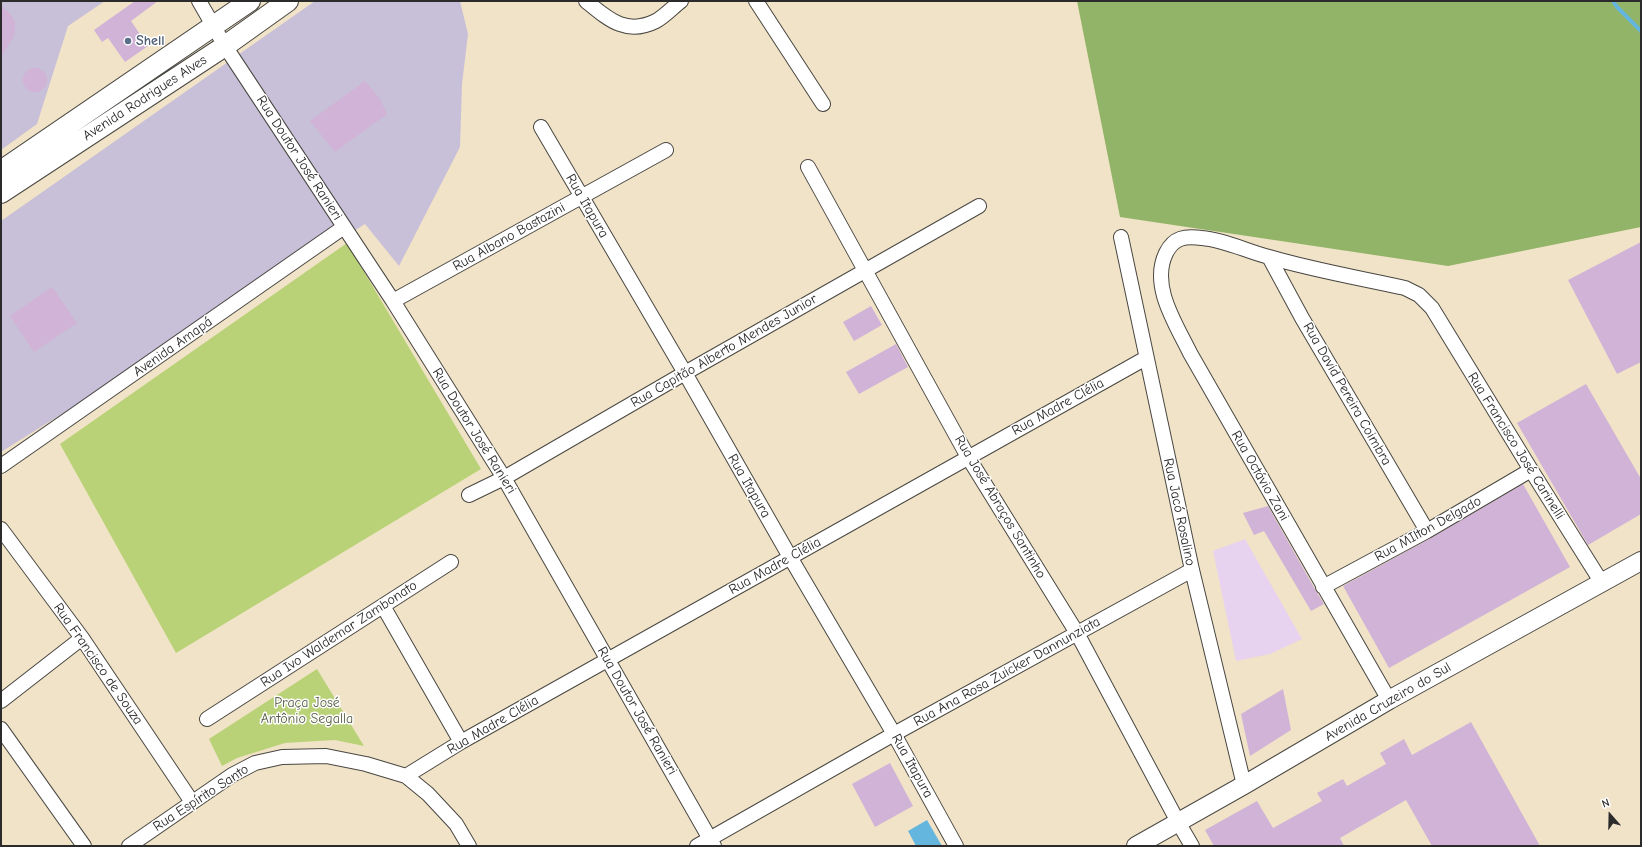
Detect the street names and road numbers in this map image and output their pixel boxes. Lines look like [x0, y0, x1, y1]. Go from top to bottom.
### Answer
street label: Avenida Rodrigues Alves [80, 52, 210, 144]
street label: Rua Doutor José Ranieri [252, 93, 346, 223]
street label: Rua Itapura [562, 171, 612, 241]
street label: Rua Albano Bastazini [450, 199, 568, 275]
street label: Rua Capitão Alberto Mendes Junior [628, 291, 820, 411]
street label: Avenida Amapá [130, 314, 216, 380]
street label: Rua David Pereira Coimbra [1299, 320, 1395, 468]
street label: Rua Doutor José Ranieri [428, 365, 520, 497]
street label: Rua Francisco José Carinelli [1464, 369, 1568, 523]
street label: Rua Madre Clélia [1009, 375, 1107, 439]
street label: Rua Octávio Zani [1227, 428, 1293, 524]
street label: Rua José Abraços Santinho [951, 432, 1049, 582]
street label: Rua Itapura [724, 451, 774, 521]
street label: Rua Jacó Rosalino [1159, 457, 1199, 567]
street label: Rua MIlton Delgado [1372, 493, 1484, 565]
street label: Rua Madre Clélia [726, 534, 824, 598]
street label: Rua Ivo Waldemar Zambonato [258, 577, 420, 691]
street label: Rua Francisco de Souza [50, 600, 146, 728]
street label: Rua Ana Rosa Zuicker Dannunziata [911, 614, 1103, 730]
street label: Rua Doutor José Ranieri [593, 644, 681, 778]
street label: Avenida Cruzeiro do Sul [1322, 659, 1454, 745]
street label: Rua Madre Clélia [444, 692, 542, 758]
street label: Rua Itapura [887, 731, 937, 801]
street label: Rua Espírito Santo [150, 761, 252, 835]

